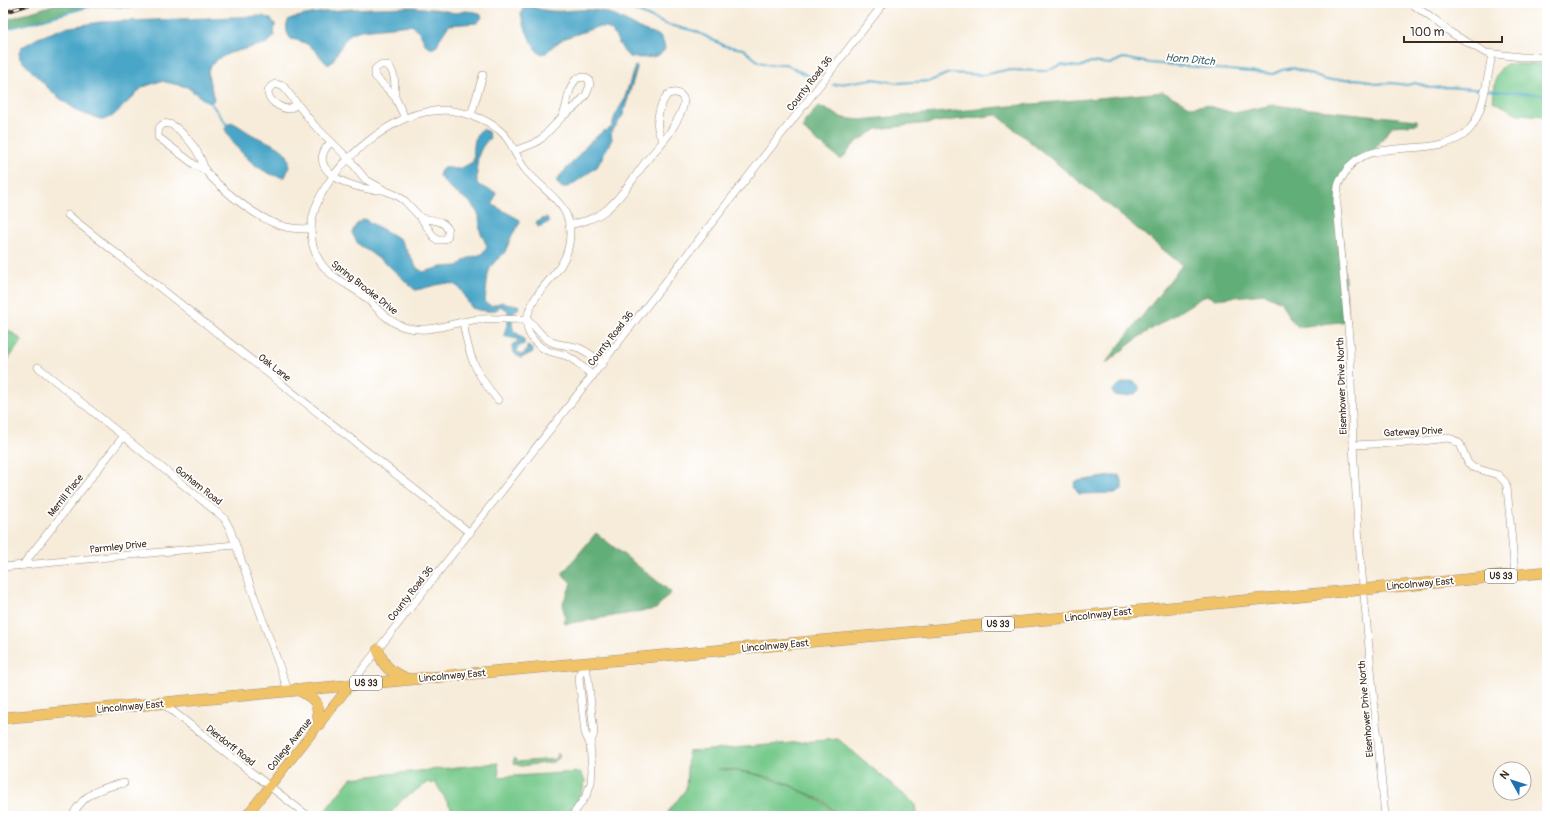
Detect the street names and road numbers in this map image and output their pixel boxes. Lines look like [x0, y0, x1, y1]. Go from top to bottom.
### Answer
street label: County Road 36 [784, 53, 835, 114]
street label: Spring Brooke Drive [329, 258, 400, 318]
street label: County Road 36 [585, 308, 636, 369]
street label: Eisenhower Drive North [1334, 337, 1350, 435]
street label: Oak Lane [256, 351, 293, 384]
street label: Gateway Drive [1383, 424, 1443, 440]
street label: Gorham Road [172, 464, 224, 508]
street label: Merrill Place [46, 472, 86, 519]
street label: Parmley Drive [89, 538, 147, 556]
street label: County Road 36 [385, 563, 436, 624]
road number: US 33 [1485, 569, 1517, 583]
street label: Lincolnway East [1386, 575, 1455, 593]
street label: Lincolnway East [1064, 605, 1133, 624]
road number: US 33 [982, 617, 1014, 631]
street label: Lincolnway East [741, 637, 810, 655]
street label: Eisenhower Drive North [1356, 660, 1376, 758]
street label: Lincolnway East [418, 667, 487, 685]
road number: US 33 [350, 676, 382, 690]
street label: Lincolnway East [96, 698, 165, 716]
street label: College Avenue [265, 716, 315, 773]
street label: Dierdorff Road [203, 723, 258, 769]

